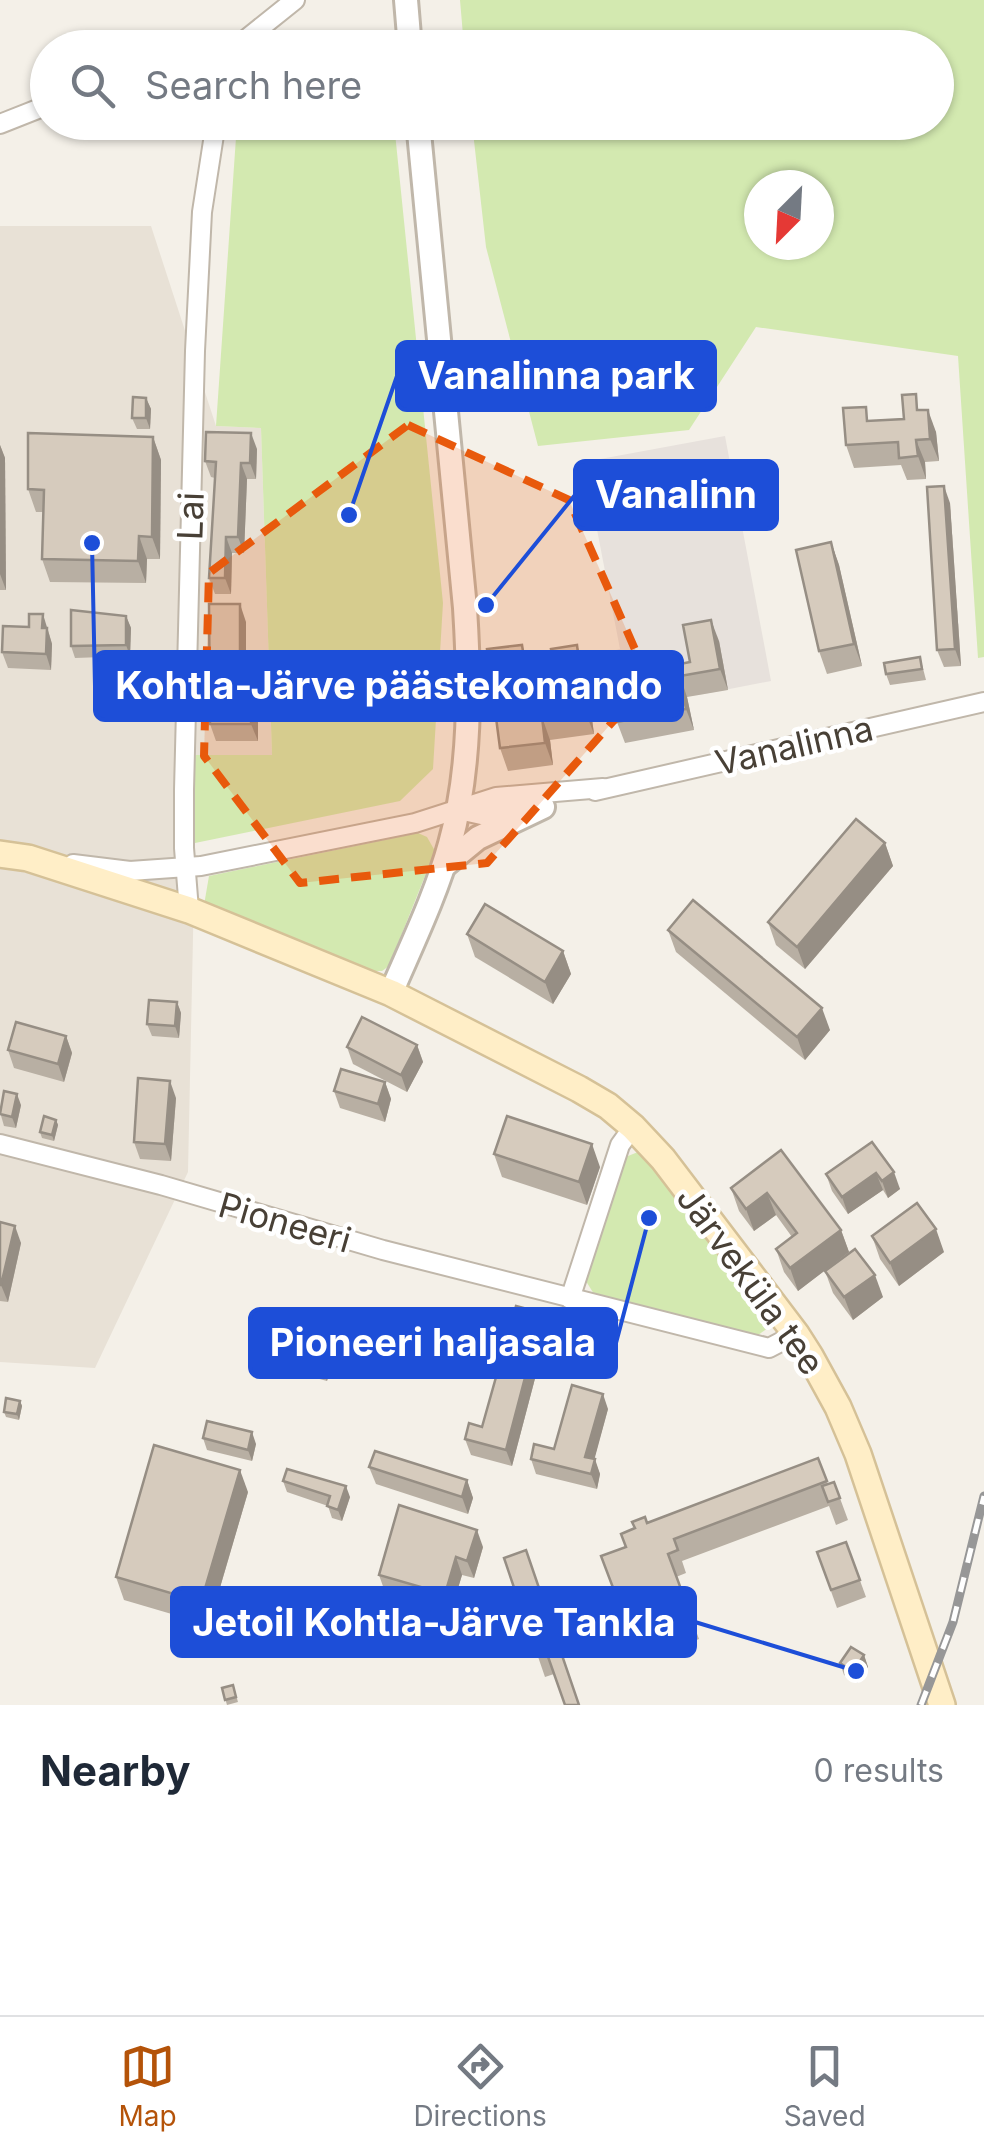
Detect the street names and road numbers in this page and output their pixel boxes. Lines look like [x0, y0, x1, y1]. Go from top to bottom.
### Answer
street label: Lai [168, 491, 212, 541]
street label: Vanalinna [711, 707, 877, 783]
street label: Järveküla tee [669, 1178, 833, 1382]
street label: Pioneeri [214, 1183, 356, 1261]

